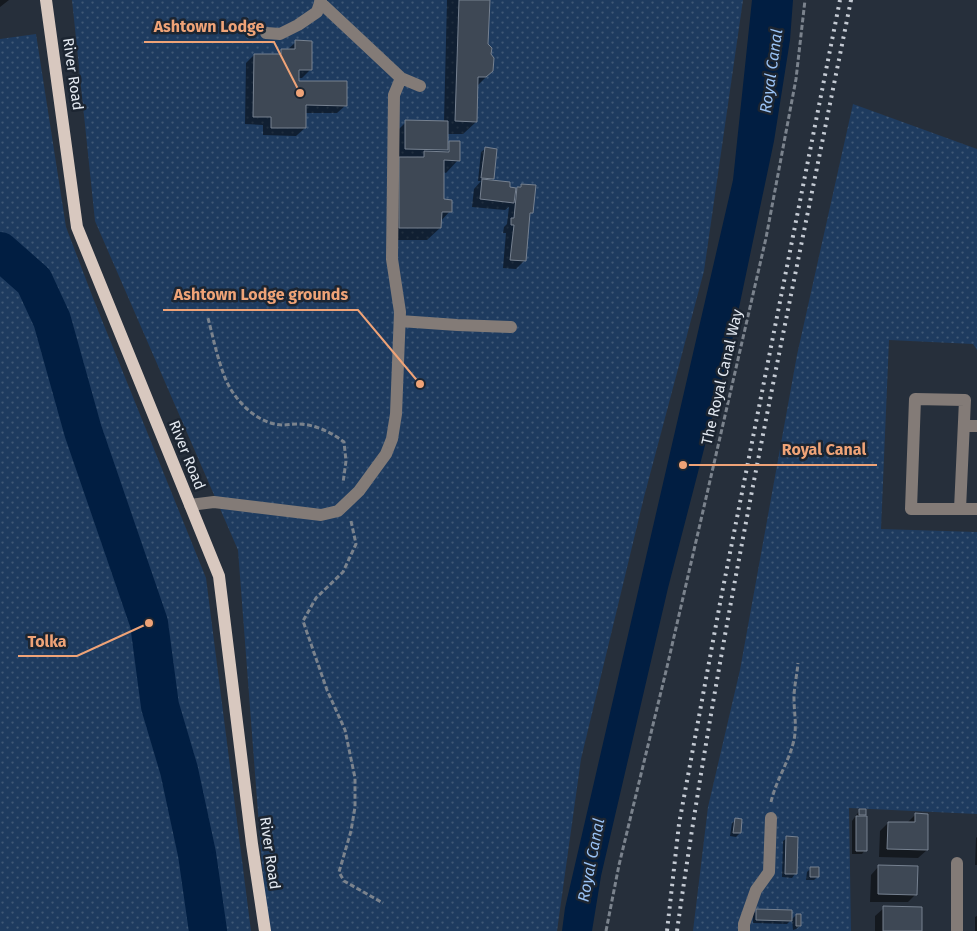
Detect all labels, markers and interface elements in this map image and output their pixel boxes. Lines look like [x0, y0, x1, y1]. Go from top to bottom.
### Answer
callout: Ashtown Lodge [144, 11, 274, 42]
text: Ashtown Lodge [153, 17, 265, 36]
water label: Royal Canal [756, 28, 786, 114]
street label: River Road [59, 37, 87, 111]
callout: Ashtown Lodge grounds [163, 279, 358, 310]
text: Ashtown Lodge grounds [173, 285, 348, 304]
street label: The Royal Canal Way [698, 307, 746, 447]
street label: River Road [165, 418, 209, 492]
callout: Royal Canal [772, 434, 877, 465]
text: Royal Canal [782, 440, 866, 459]
callout: Tolka [18, 625, 77, 656]
text: Tolka [27, 632, 67, 651]
street label: River Road [256, 816, 284, 890]
water label: Royal Canal [574, 817, 608, 903]

